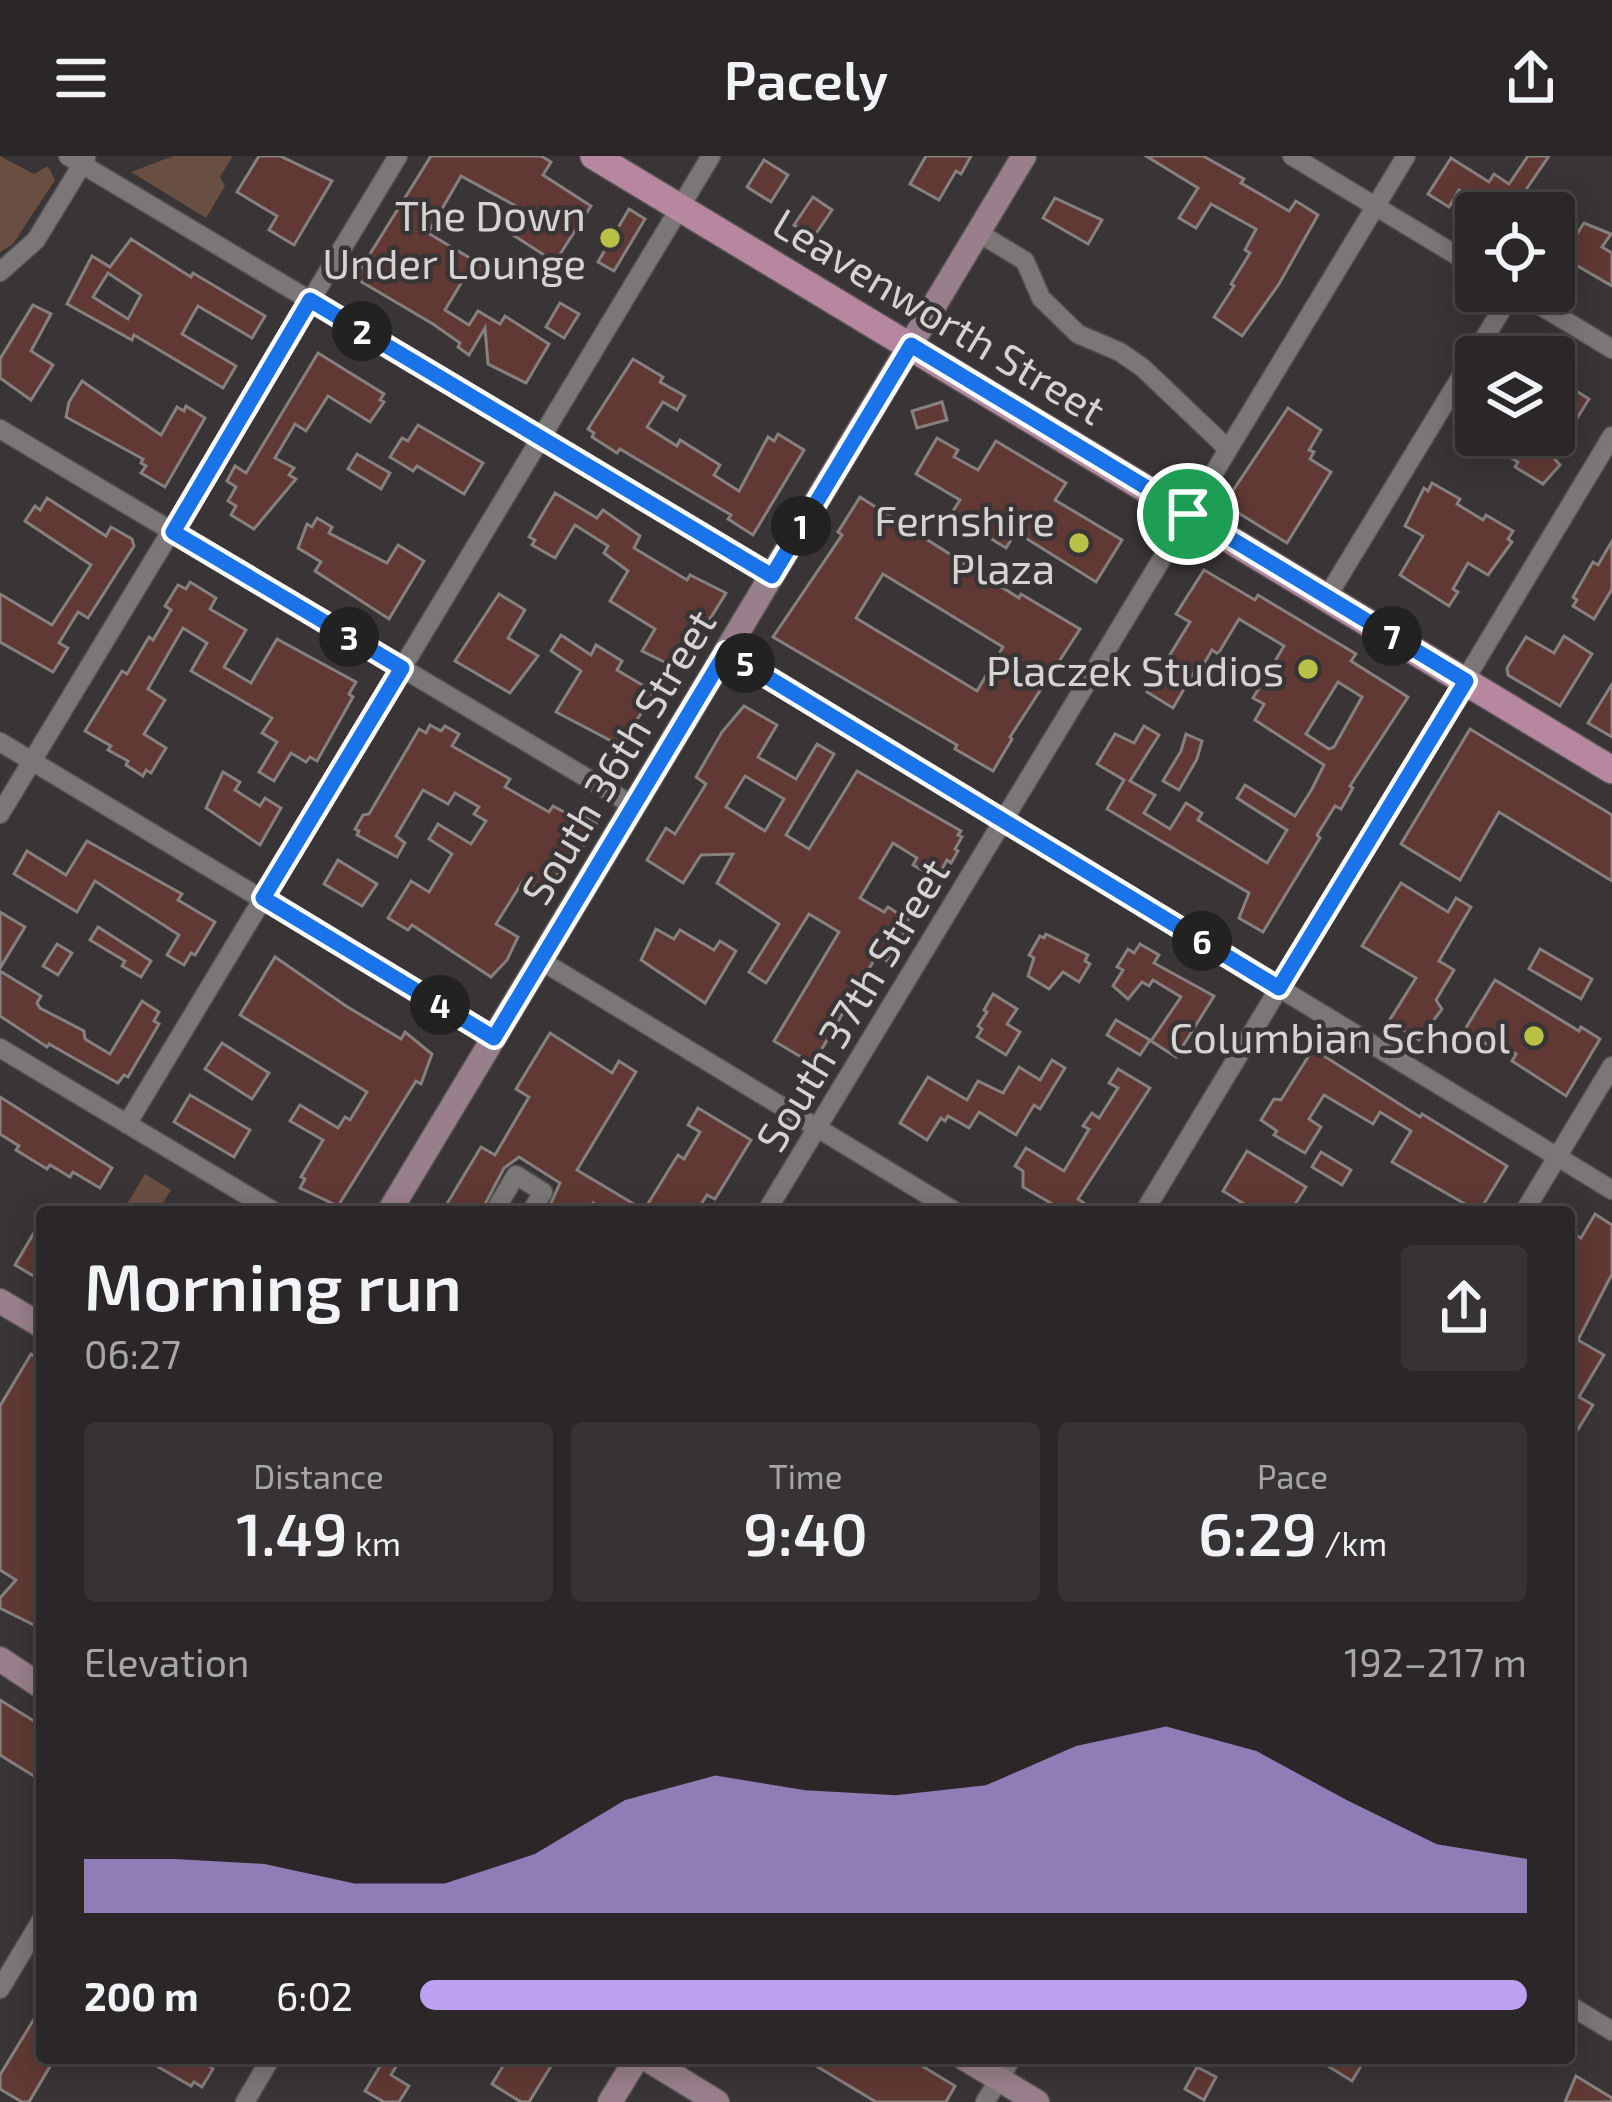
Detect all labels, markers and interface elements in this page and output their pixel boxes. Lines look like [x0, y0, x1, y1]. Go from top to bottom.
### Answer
icon: menu [48, 45, 114, 111]
icon: share [1498, 45, 1564, 111]
text: Pacely [724, 46, 888, 111]
place label: The Down Under Lounge [322, 189, 586, 287]
map controls [1455, 192, 1575, 456]
button: locate [1455, 192, 1575, 312]
street label: Leavenworth Street [765, 196, 1115, 434]
marker: The Down Under Lounge [597, 225, 623, 251]
pin: 2 [332, 301, 392, 361]
text: 2 [352, 311, 372, 351]
button: layers [1455, 336, 1575, 456]
pin [1137, 463, 1239, 565]
icon: arrive [1155, 481, 1221, 547]
place label: Fernshire Plaza [874, 494, 1055, 592]
pin: 1 [771, 496, 831, 556]
text: 1 [794, 506, 808, 546]
marker: Fernshire Plaza [1066, 530, 1092, 556]
street label: South 36th Street [509, 600, 725, 912]
pin: 7 [1362, 606, 1422, 666]
pin: 3 [319, 607, 379, 667]
text: 7 [1383, 616, 1401, 656]
text: 3 [340, 617, 358, 657]
pin: 5 [715, 633, 775, 693]
text: 5 [736, 643, 754, 683]
place label: Placzek Studios [986, 644, 1284, 694]
marker: Placzek Studios [1295, 656, 1321, 682]
street label: South 37th Street [744, 849, 958, 1159]
pin: 6 [1172, 911, 1232, 971]
text: 6 [1192, 921, 1212, 961]
pin: 4 [410, 975, 470, 1035]
text: 4 [429, 985, 451, 1025]
place label: Columbian School [1169, 1011, 1511, 1061]
marker: Columbian School [1521, 1023, 1547, 1049]
text: Morning run [84, 1245, 462, 1324]
button: share [1401, 1245, 1527, 1371]
text: 06:27 [84, 1330, 181, 1377]
text: Distance [253, 1456, 384, 1496]
text: Time [769, 1456, 843, 1496]
text: Pace [1257, 1456, 1328, 1496]
text: 1.49 [236, 1496, 348, 1568]
text: 9:40 [743, 1496, 868, 1568]
text: 6:29 [1198, 1496, 1317, 1568]
text: km [348, 1523, 401, 1563]
text: /km [1317, 1523, 1387, 1563]
text: Elevation [84, 1638, 249, 1685]
text: 192–217 m [1344, 1638, 1527, 1685]
text: 200 m [84, 1972, 199, 2019]
text: 6:02 [276, 1972, 353, 2019]

